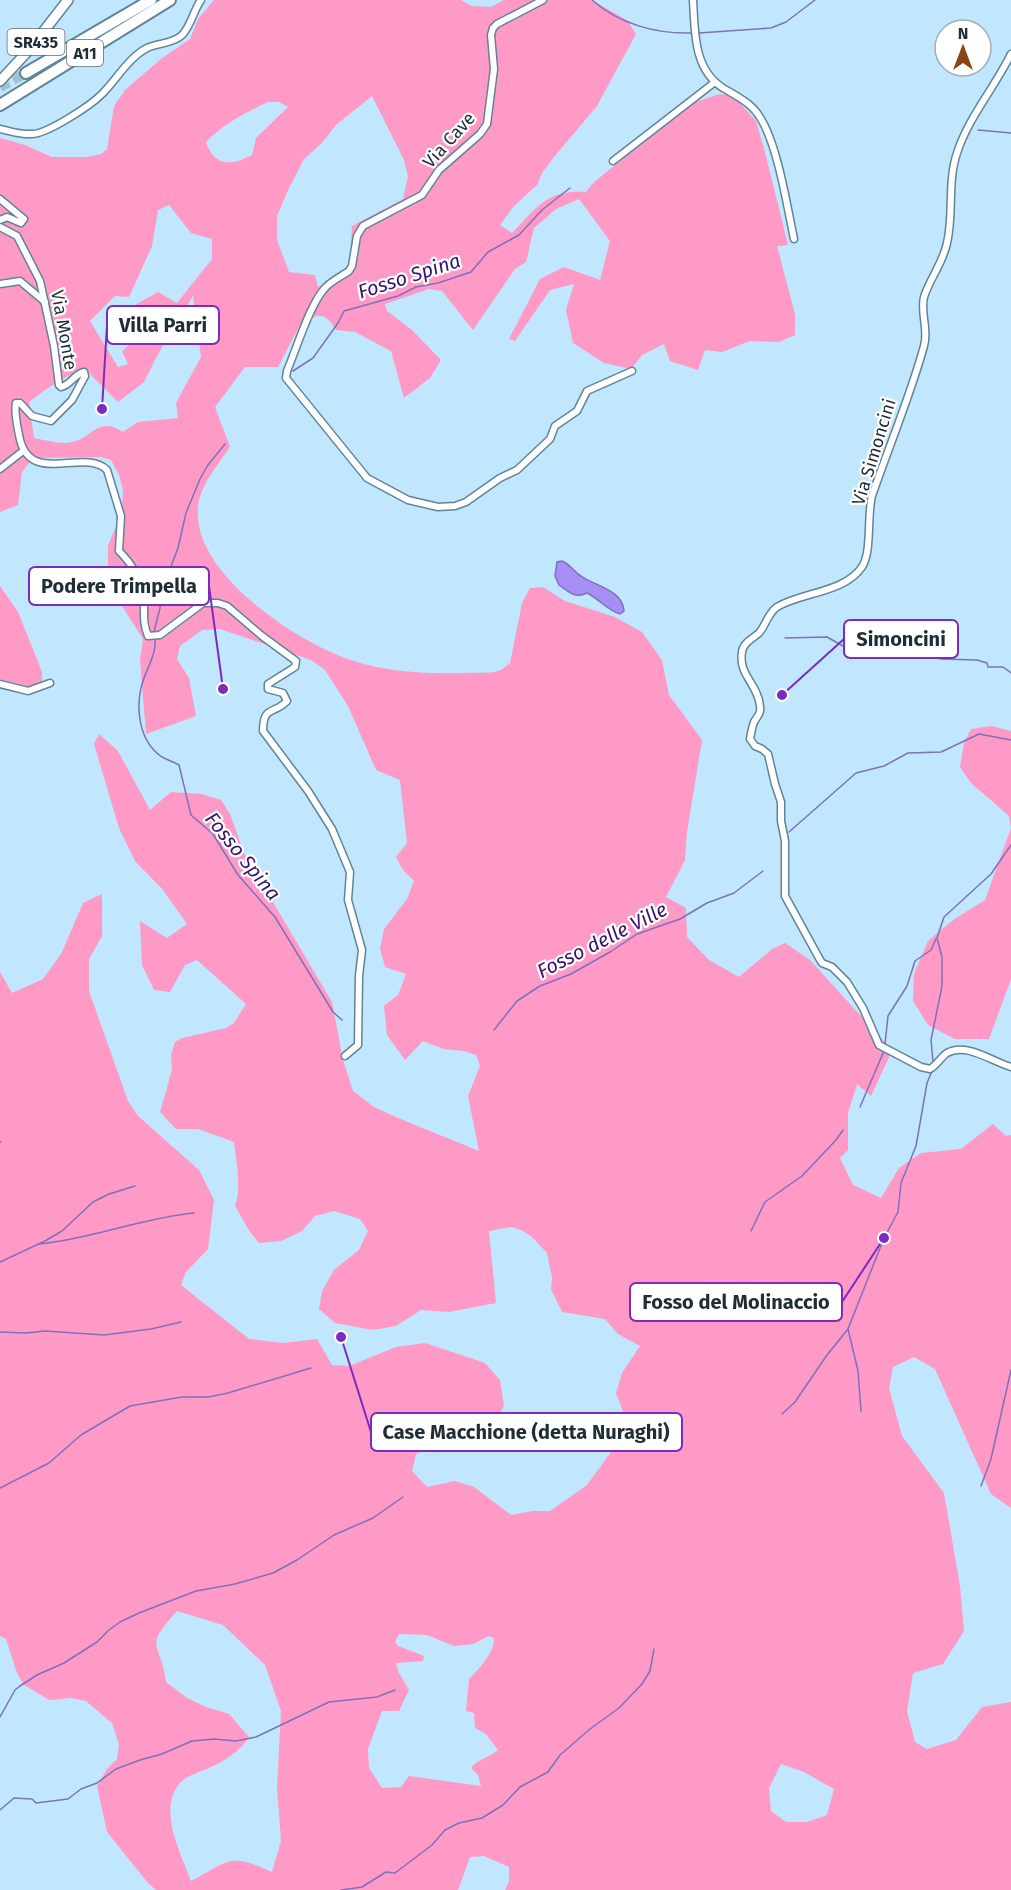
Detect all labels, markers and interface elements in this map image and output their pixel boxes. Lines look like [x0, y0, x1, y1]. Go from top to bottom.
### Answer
north arrow [933, 18, 993, 78]
text: N [958, 24, 968, 43]
road number: SR435 [8, 29, 64, 55]
road number: A11 [67, 40, 103, 66]
street label: Via Cave [418, 107, 480, 173]
water label: Fosso Spina [355, 248, 463, 304]
street label: Via Monte [46, 288, 82, 372]
callout: Villa Parri [107, 306, 219, 344]
text: Villa Parri [118, 313, 207, 337]
street label: Via Simoncini [847, 396, 901, 508]
callout: Podere Trimpella [29, 567, 209, 605]
text: Podere Trimpella [41, 574, 197, 598]
callout: Simoncini [844, 620, 958, 658]
text: Simoncini [856, 627, 946, 651]
water label: Fosso Spina [200, 807, 286, 905]
water label: Fosso delle Ville [533, 897, 671, 983]
callout: Fosso del Molinaccio [630, 1283, 842, 1321]
text: Fosso del Molinaccio [642, 1290, 830, 1314]
callout: Case Macchione (detta Nuraghi) [371, 1413, 682, 1451]
text: Case Macchione (detta Nuraghi) [382, 1420, 670, 1444]

